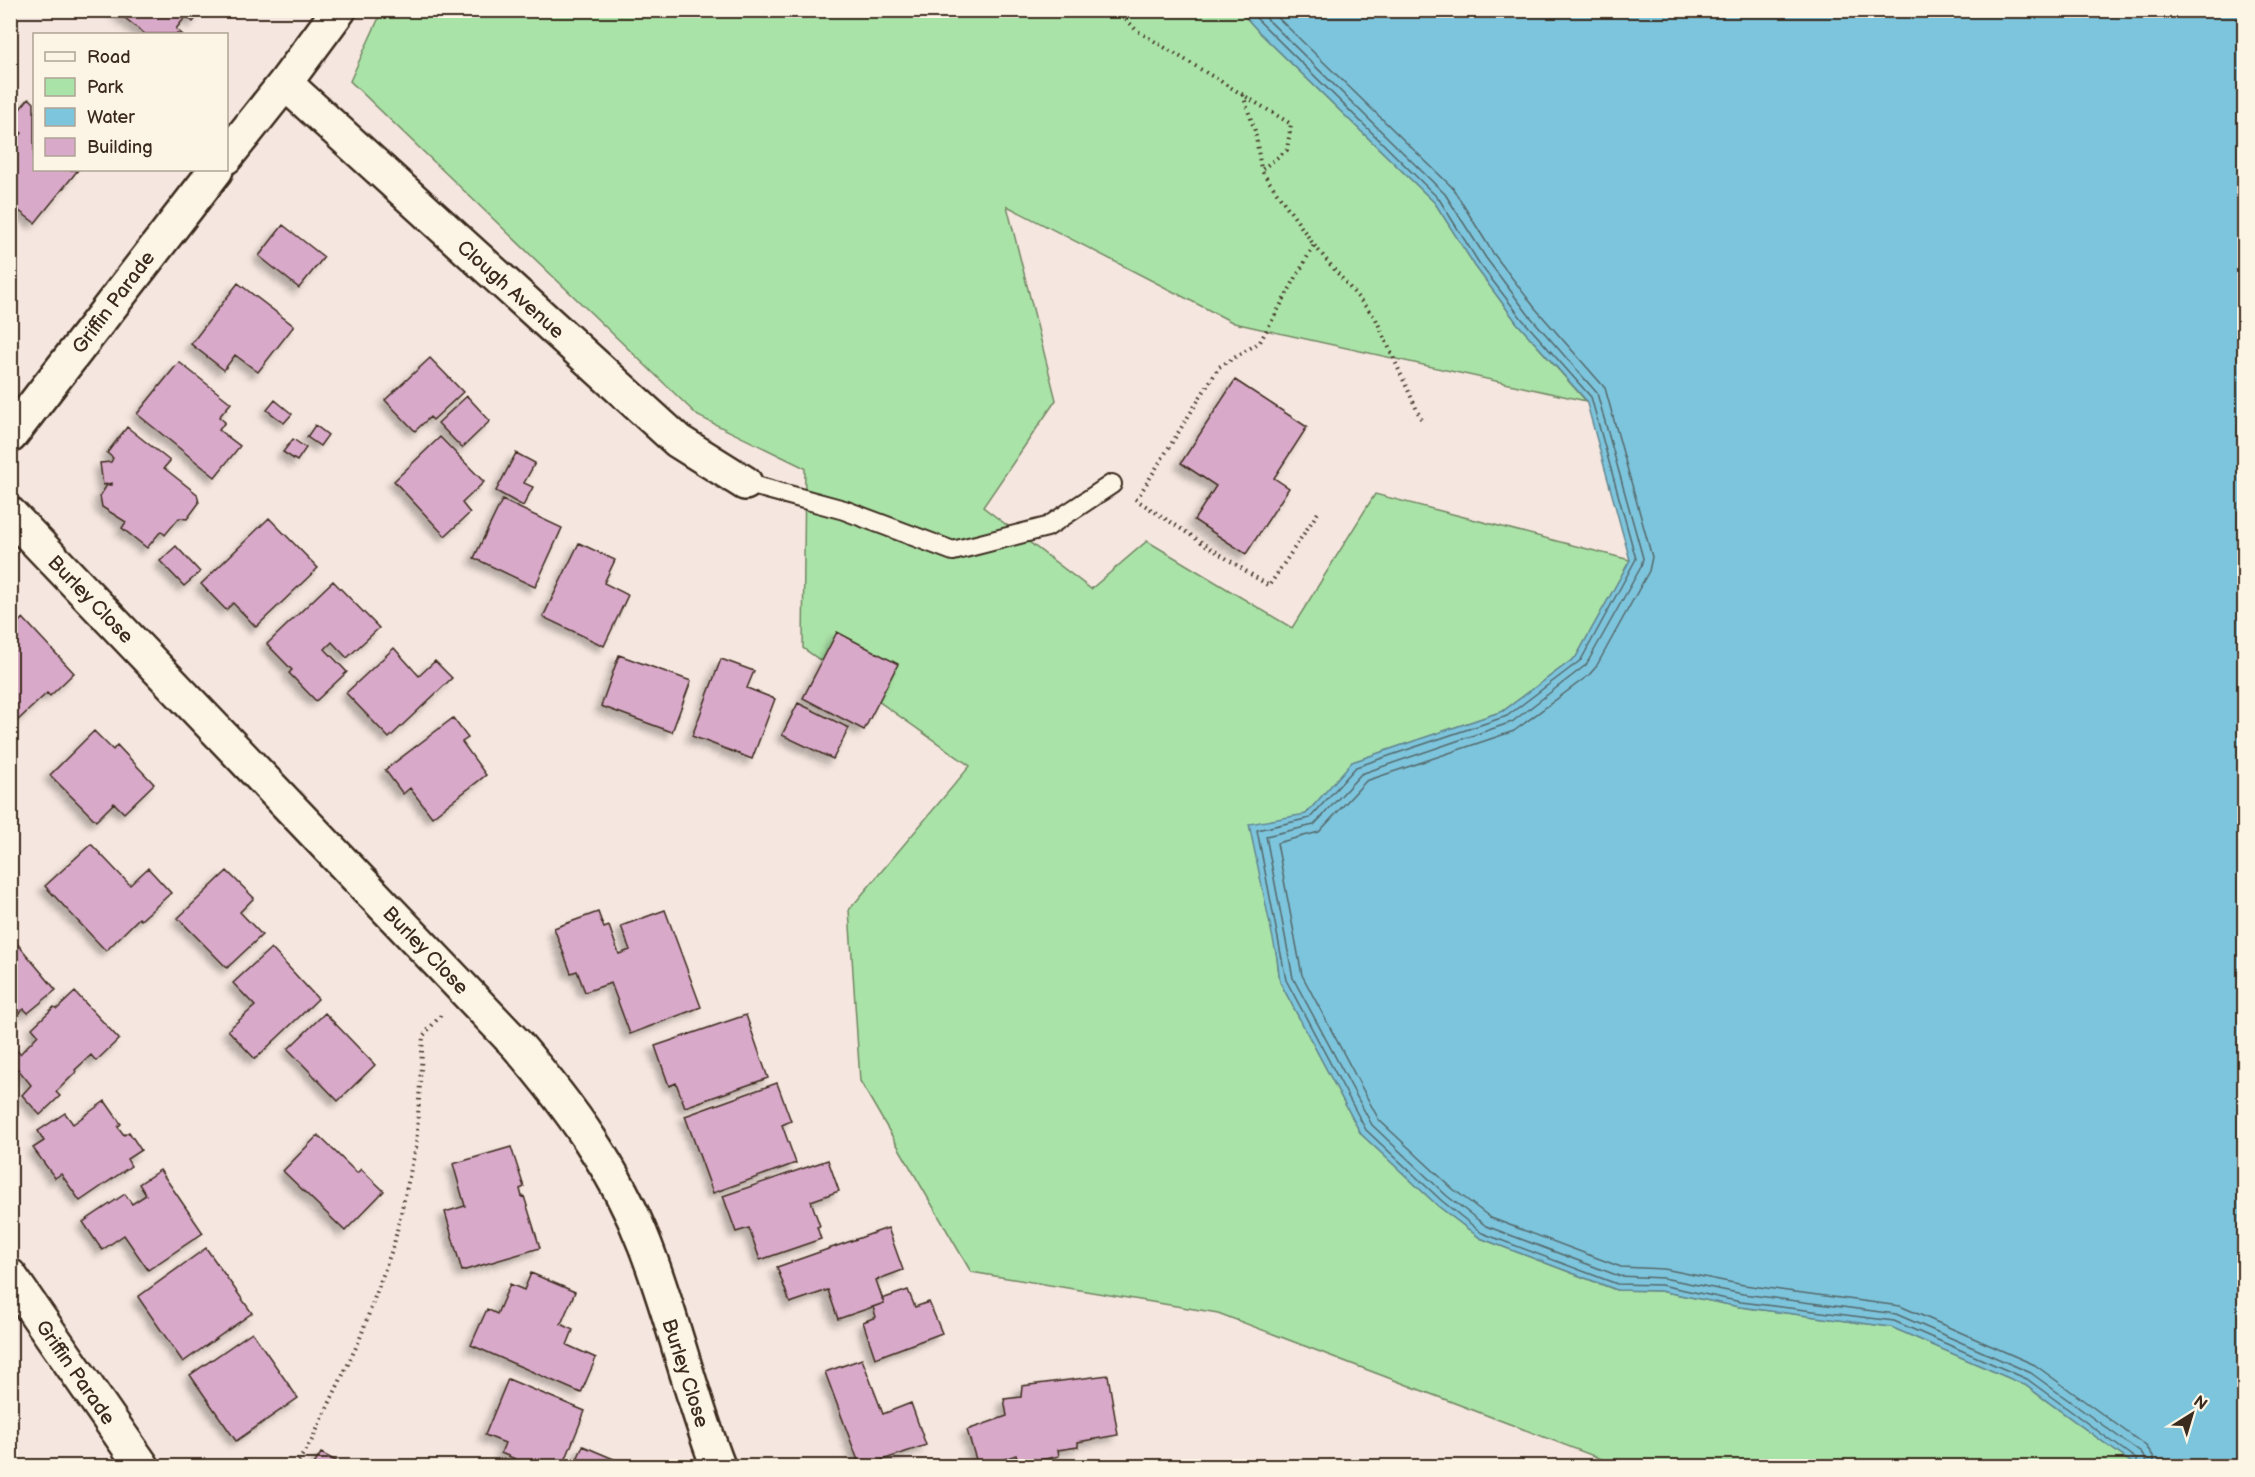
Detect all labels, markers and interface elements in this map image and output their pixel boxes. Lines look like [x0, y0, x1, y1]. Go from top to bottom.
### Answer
legend [33, 33, 228, 171]
text: Road [87, 47, 131, 68]
text: Park [87, 77, 123, 98]
text: Water [87, 107, 135, 128]
text: Building [87, 137, 153, 158]
street label: Clough Avenue [452, 235, 569, 344]
street label: Griffin Parade [67, 246, 160, 359]
street label: Burley Close [42, 551, 138, 649]
street label: Burley Close [377, 902, 473, 1000]
street label: Griffin Parade [30, 1316, 120, 1430]
street label: Burley Close [656, 1316, 714, 1431]
north arrow [2162, 1384, 2222, 1444]
text: N [2190, 1392, 2211, 1414]

